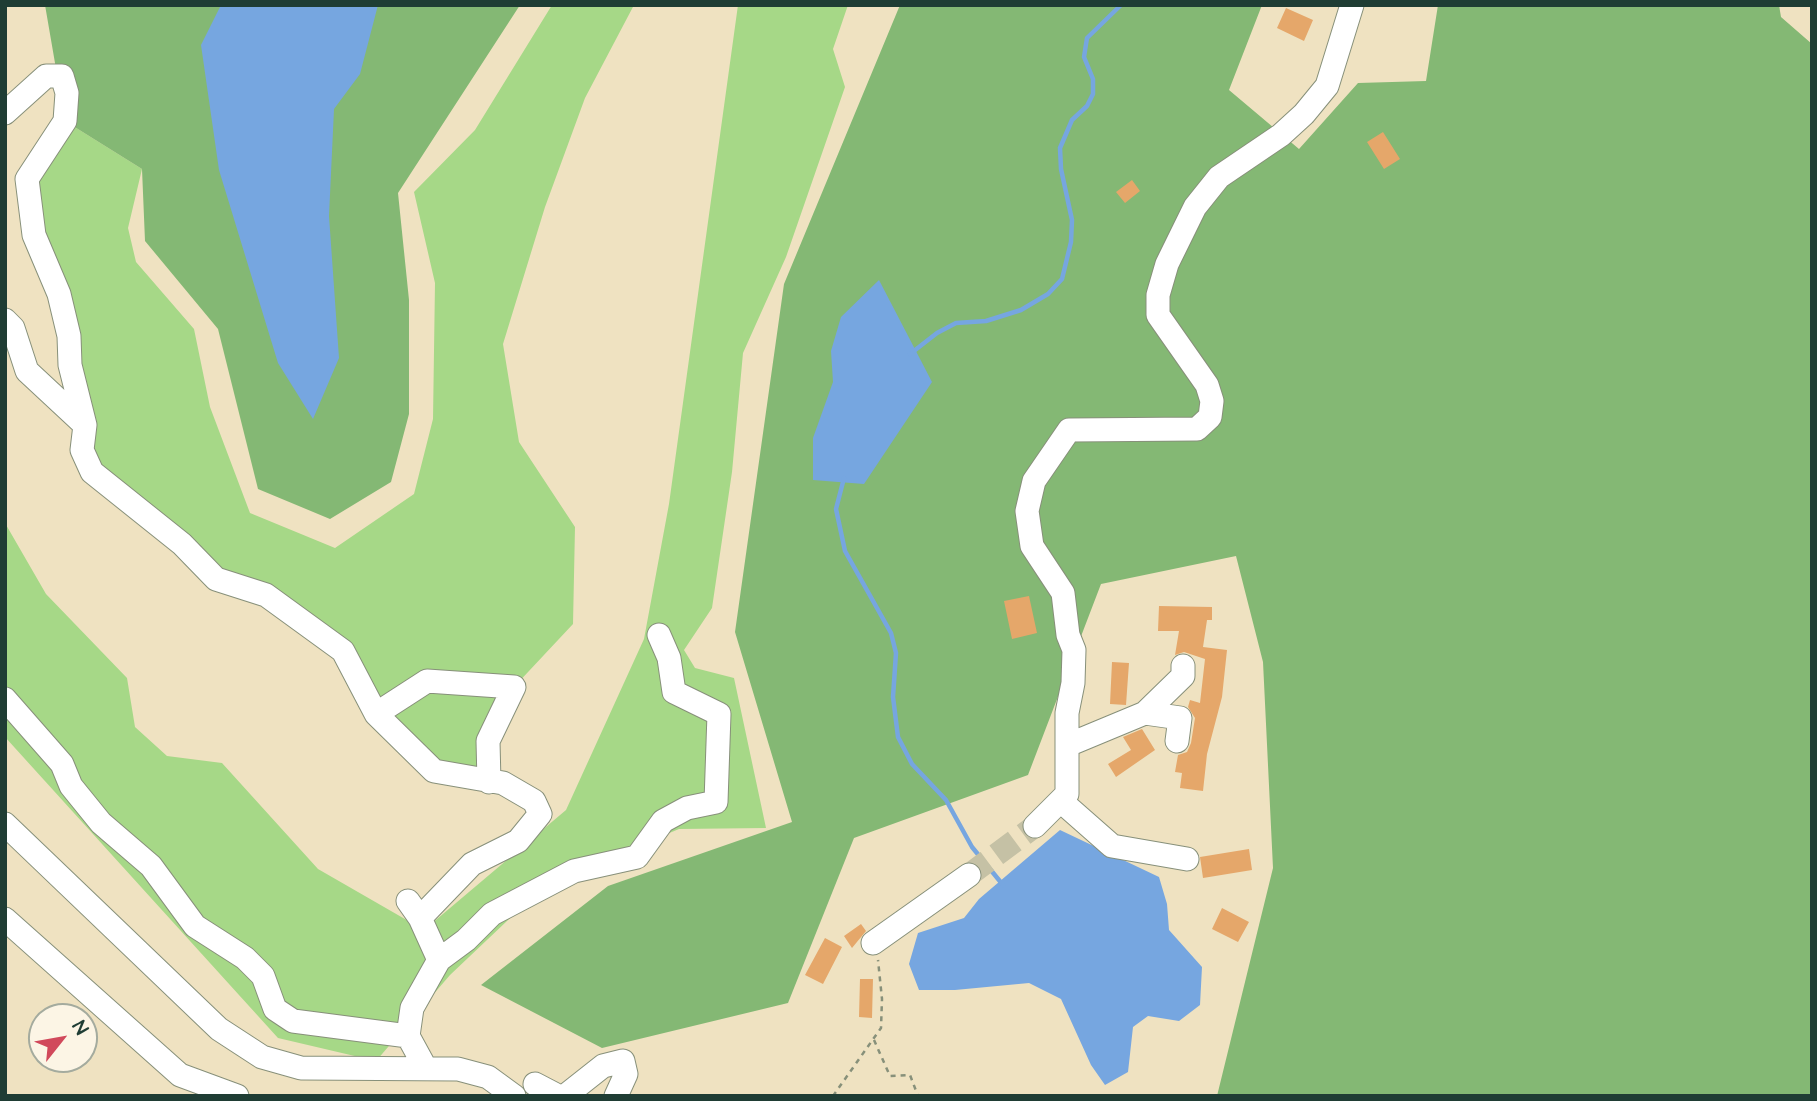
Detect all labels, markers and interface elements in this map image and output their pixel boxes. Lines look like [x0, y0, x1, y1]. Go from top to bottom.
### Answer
north arrow [28, 1003, 98, 1073]
text: N [65, 1016, 94, 1040]

